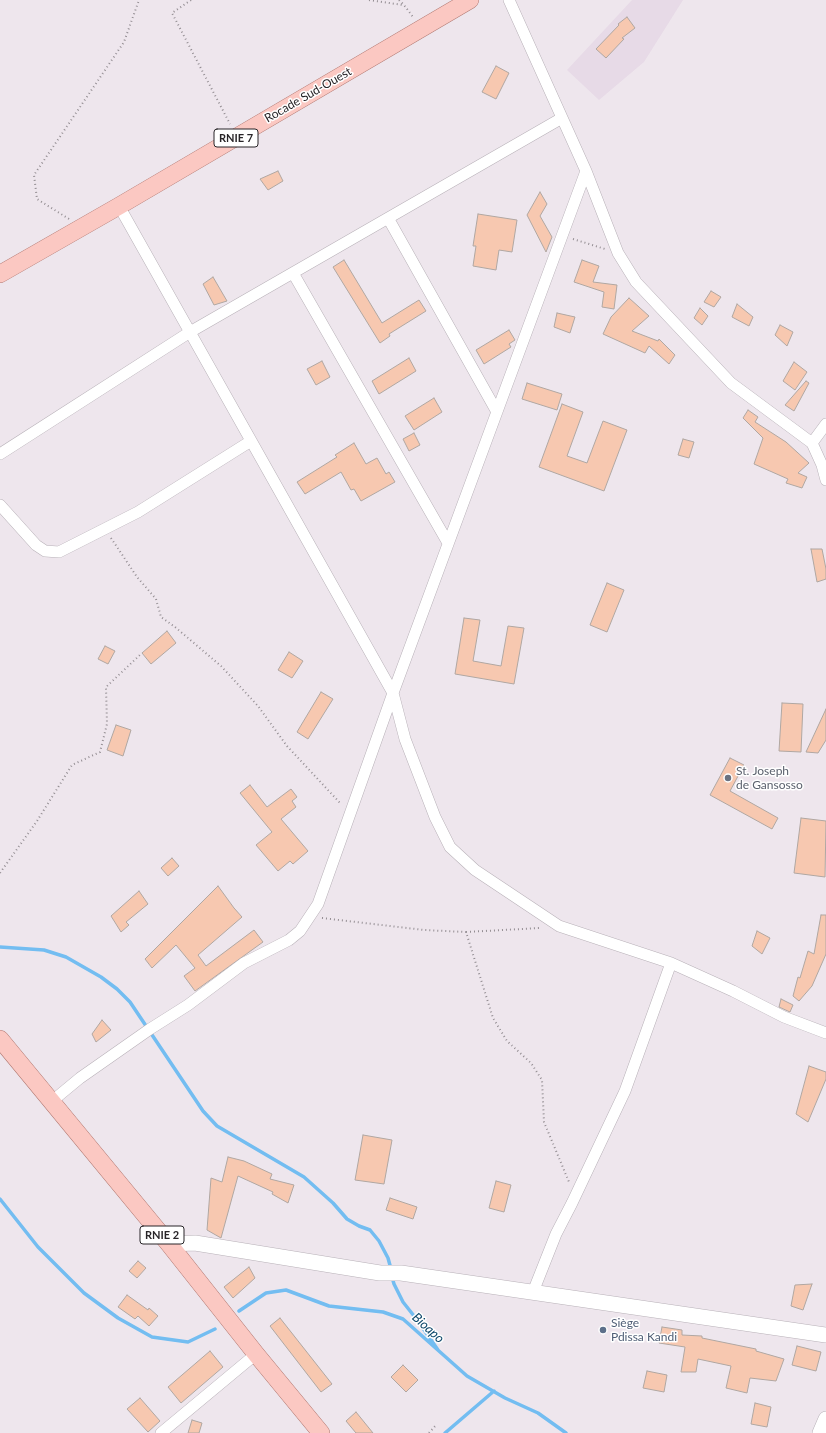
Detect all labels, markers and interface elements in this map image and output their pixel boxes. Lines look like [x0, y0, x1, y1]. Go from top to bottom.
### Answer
street label: Rocade Sud-Ouest [262, 64, 354, 126]
road number: RNIE 7 [214, 129, 258, 147]
place label: St. Joseph de Gansosso [736, 764, 803, 792]
marker: St. Joseph de Gansosso [723, 773, 733, 783]
road number: RNIE 2 [140, 1226, 184, 1244]
water label: Bioapo [409, 1310, 447, 1346]
place label: Siège Pdissa Kandi [611, 1316, 677, 1344]
marker: Siège Pdissa Kandi [598, 1325, 608, 1335]

